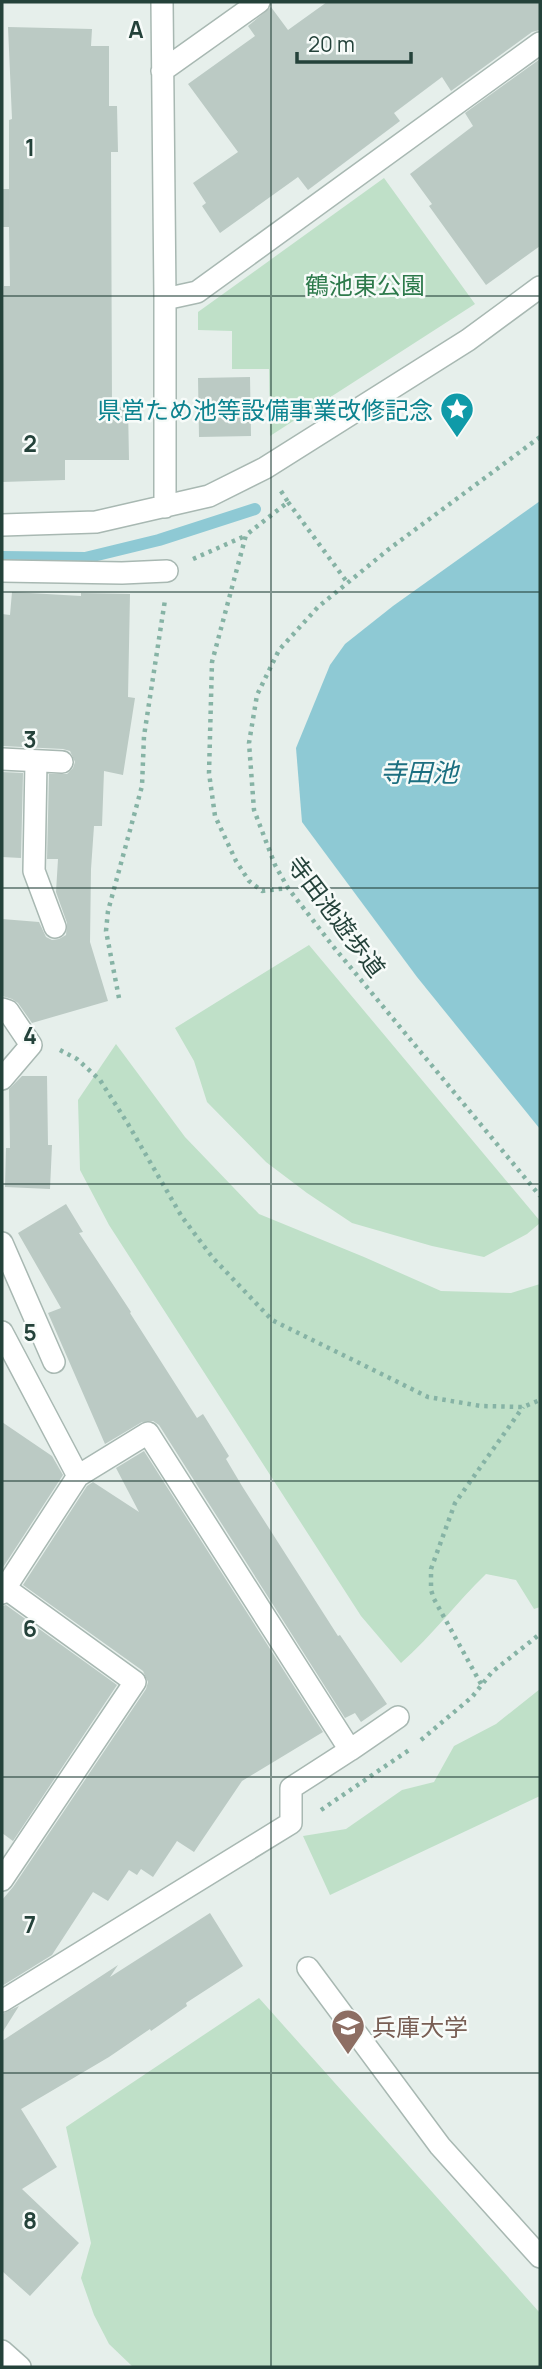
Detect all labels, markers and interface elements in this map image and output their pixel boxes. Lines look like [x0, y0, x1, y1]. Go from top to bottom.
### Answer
text: A [128, 13, 144, 45]
scale bar [297, 21, 411, 65]
text: 20 m [308, 30, 355, 58]
text: 1 [25, 131, 35, 163]
park label: 鶴池東公園 [305, 268, 425, 301]
place icon: 県営ため池等設備事業改修記念 [438, 390, 476, 439]
place label: 県営ため池等設備事業改修記念 [97, 393, 433, 426]
text: 2 [23, 427, 37, 459]
text: 3 [23, 723, 37, 755]
water label: 寺田池 [380, 754, 461, 790]
street label: 寺田池遊歩道 [280, 849, 394, 983]
text: 4 [23, 1019, 37, 1051]
text: 5 [23, 1316, 37, 1348]
text: 6 [23, 1612, 37, 1644]
text: 7 [24, 1908, 36, 1940]
school or university icon: 兵庫大学 [329, 2007, 367, 2056]
place label: 兵庫大学 [372, 2010, 468, 2043]
text: 8 [23, 2204, 37, 2236]

